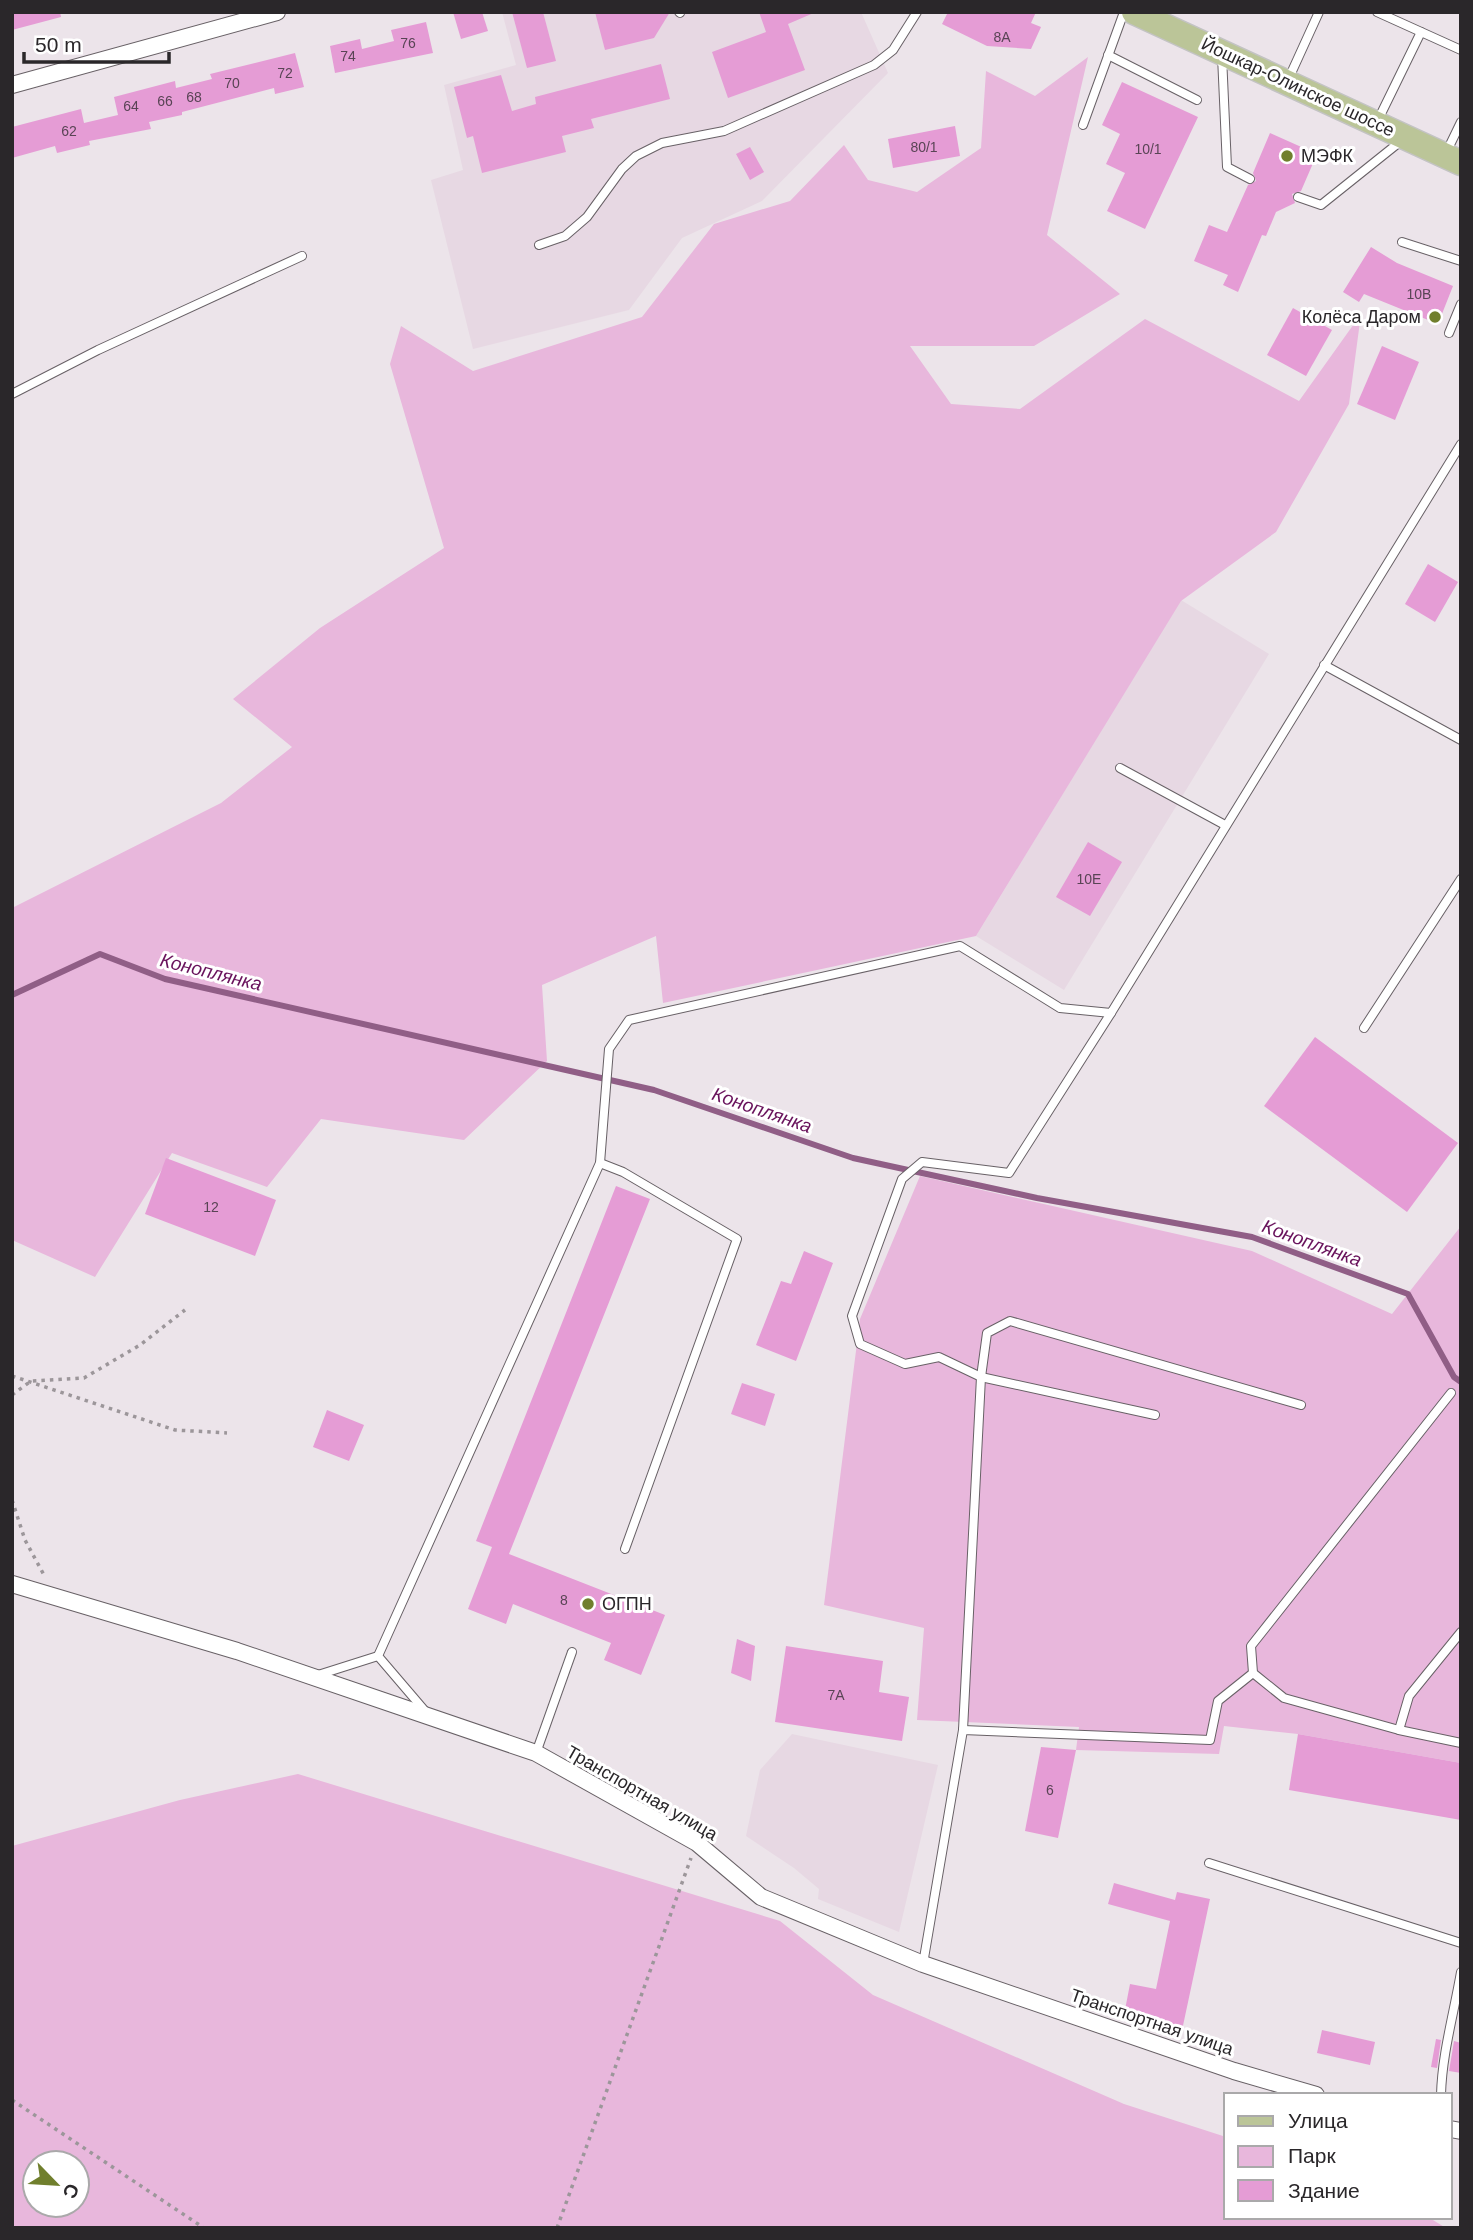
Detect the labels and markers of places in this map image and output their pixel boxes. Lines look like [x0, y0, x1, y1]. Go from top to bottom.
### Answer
place label: МЭФК [1301, 146, 1354, 166]
marker: МЭФК [1279, 148, 1295, 164]
place label: Колёса Даром [1302, 307, 1421, 327]
marker: Колёса Даром [1427, 309, 1443, 325]
place label: ОГПН [602, 1594, 652, 1614]
marker: ОГПН [580, 1596, 596, 1612]

